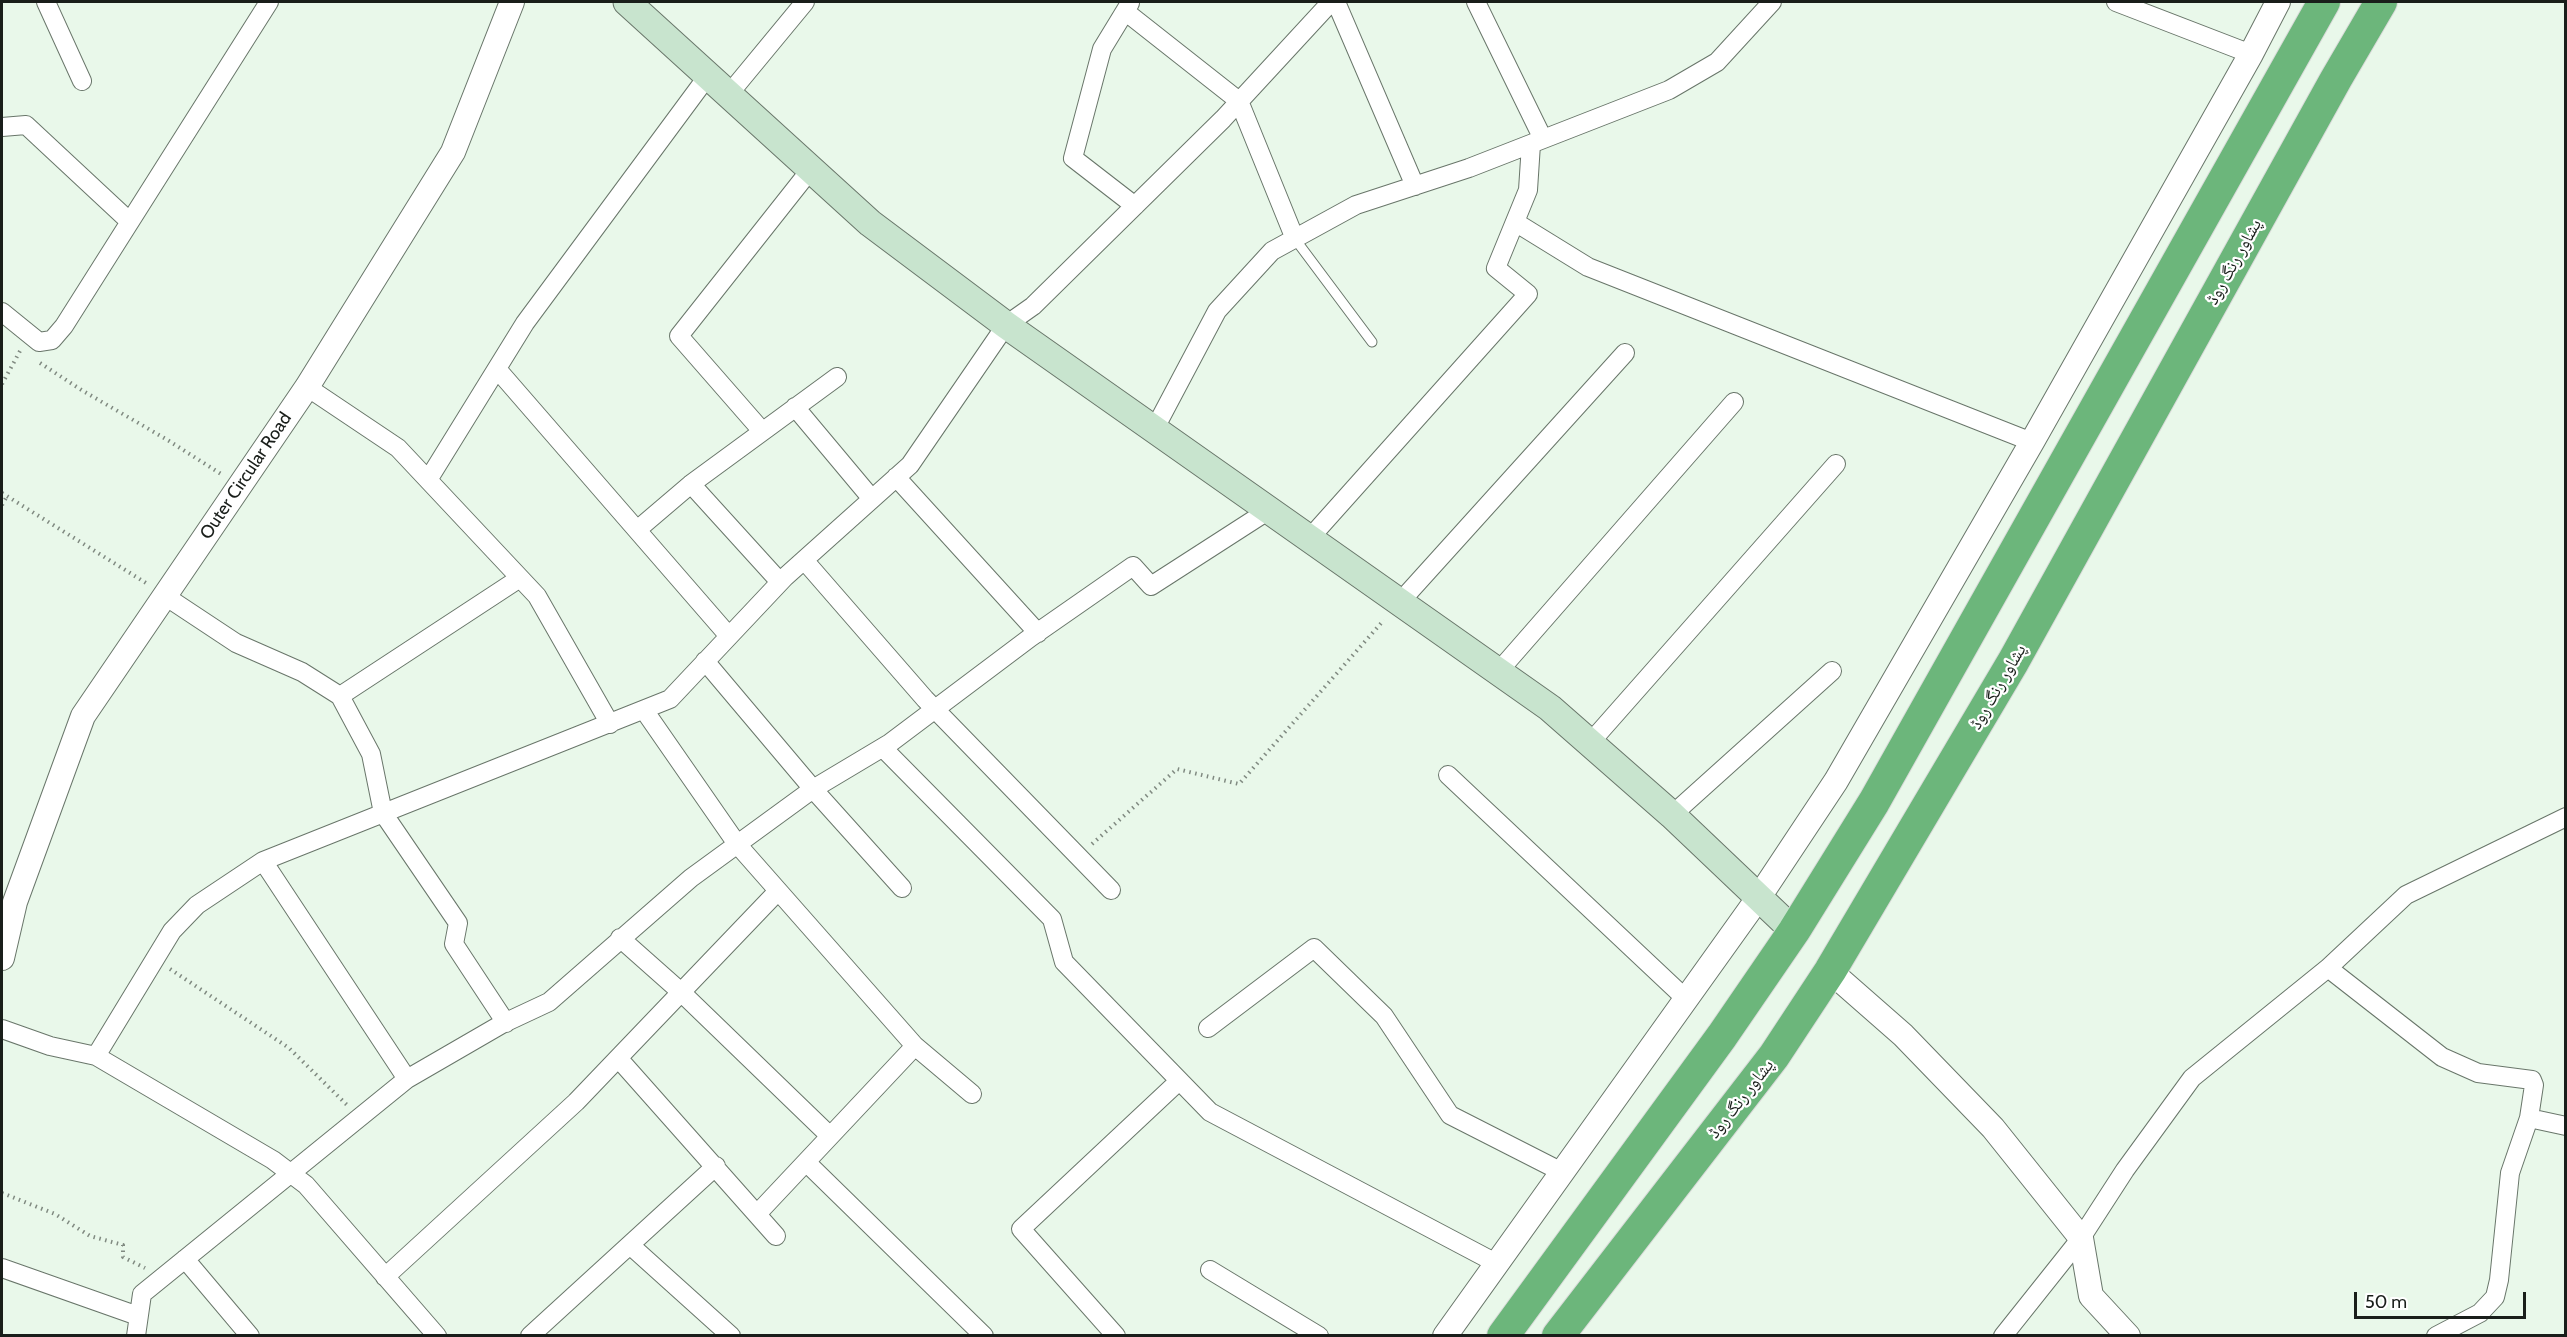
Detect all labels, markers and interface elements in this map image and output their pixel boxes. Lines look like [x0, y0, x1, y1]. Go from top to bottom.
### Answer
street label: پشاور رنگ روڈ [2202, 215, 2266, 309]
street label: Outer Circular Road [196, 408, 296, 544]
street label: پشاور رنگ روڈ [1965, 641, 2031, 733]
street label: پشاور رنگ روڈ [1703, 1055, 1779, 1143]
scale bar [2357, 1280, 2530, 1318]
text: 50 m [2365, 1291, 2407, 1313]

